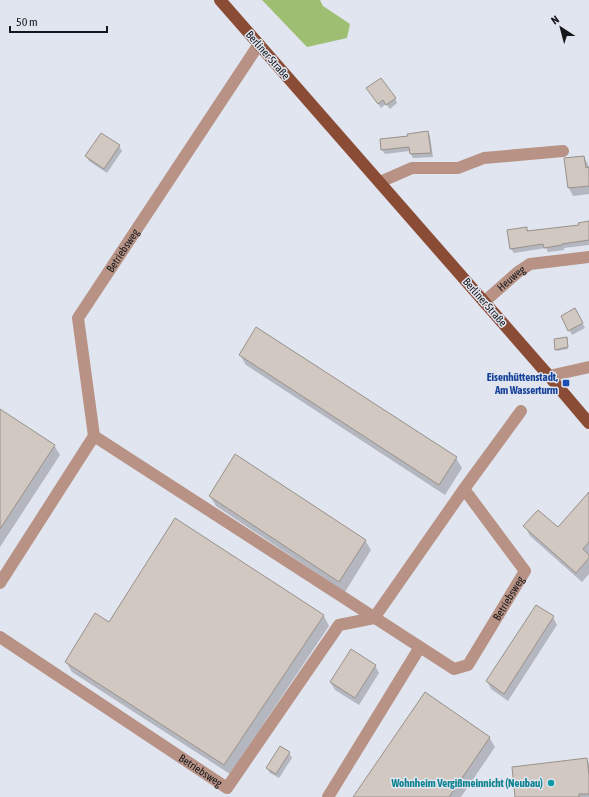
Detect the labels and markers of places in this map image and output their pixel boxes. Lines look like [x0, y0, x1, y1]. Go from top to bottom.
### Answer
place label: Eisenhüttenstadt, Am Wasserturm [487, 371, 558, 396]
marker: Eisenhüttenstadt, Am Wasserturm [561, 378, 571, 388]
place label: Wohnheim Vergißmeinnicht (Neubau) [390, 777, 543, 789]
marker: Wohnheim Vergißmeinnicht (Neubau) [546, 778, 556, 788]

